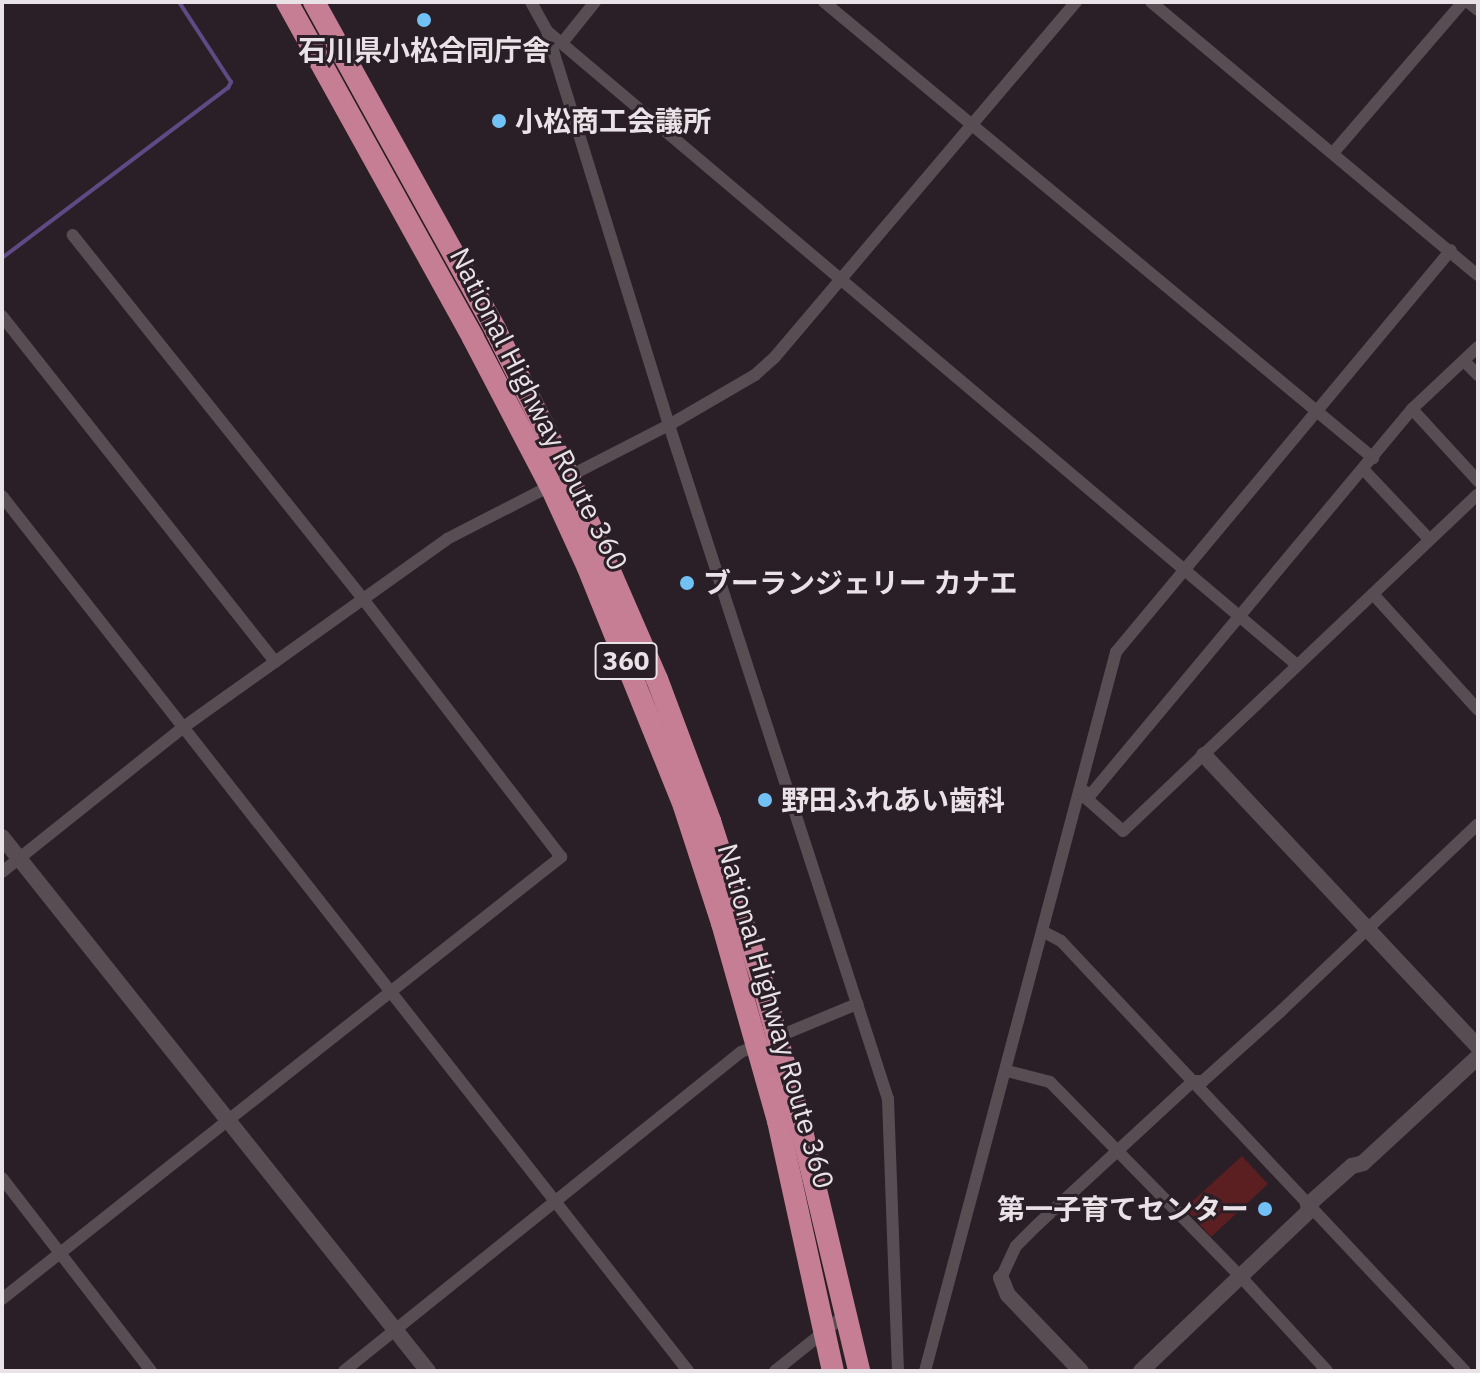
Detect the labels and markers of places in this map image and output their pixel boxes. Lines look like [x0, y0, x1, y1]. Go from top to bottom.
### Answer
marker: 石川県小松合同庁舎 [415, 11, 433, 29]
place label: 石川県小松合同庁舎 [298, 33, 550, 67]
place label: 小松商工会議所 [515, 104, 711, 138]
marker: 小松商工会議所 [490, 112, 508, 130]
place label: ブーランジェリー カナエ [703, 566, 1018, 600]
marker: ブーランジェリー カナエ [678, 574, 696, 592]
place label: 野田ふれあい歯科 [781, 783, 1005, 817]
marker: 野田ふれあい歯科 [756, 791, 774, 809]
place label: 第一子育てセンター [997, 1192, 1249, 1226]
marker: 第一子育てセンター [1256, 1200, 1274, 1218]

